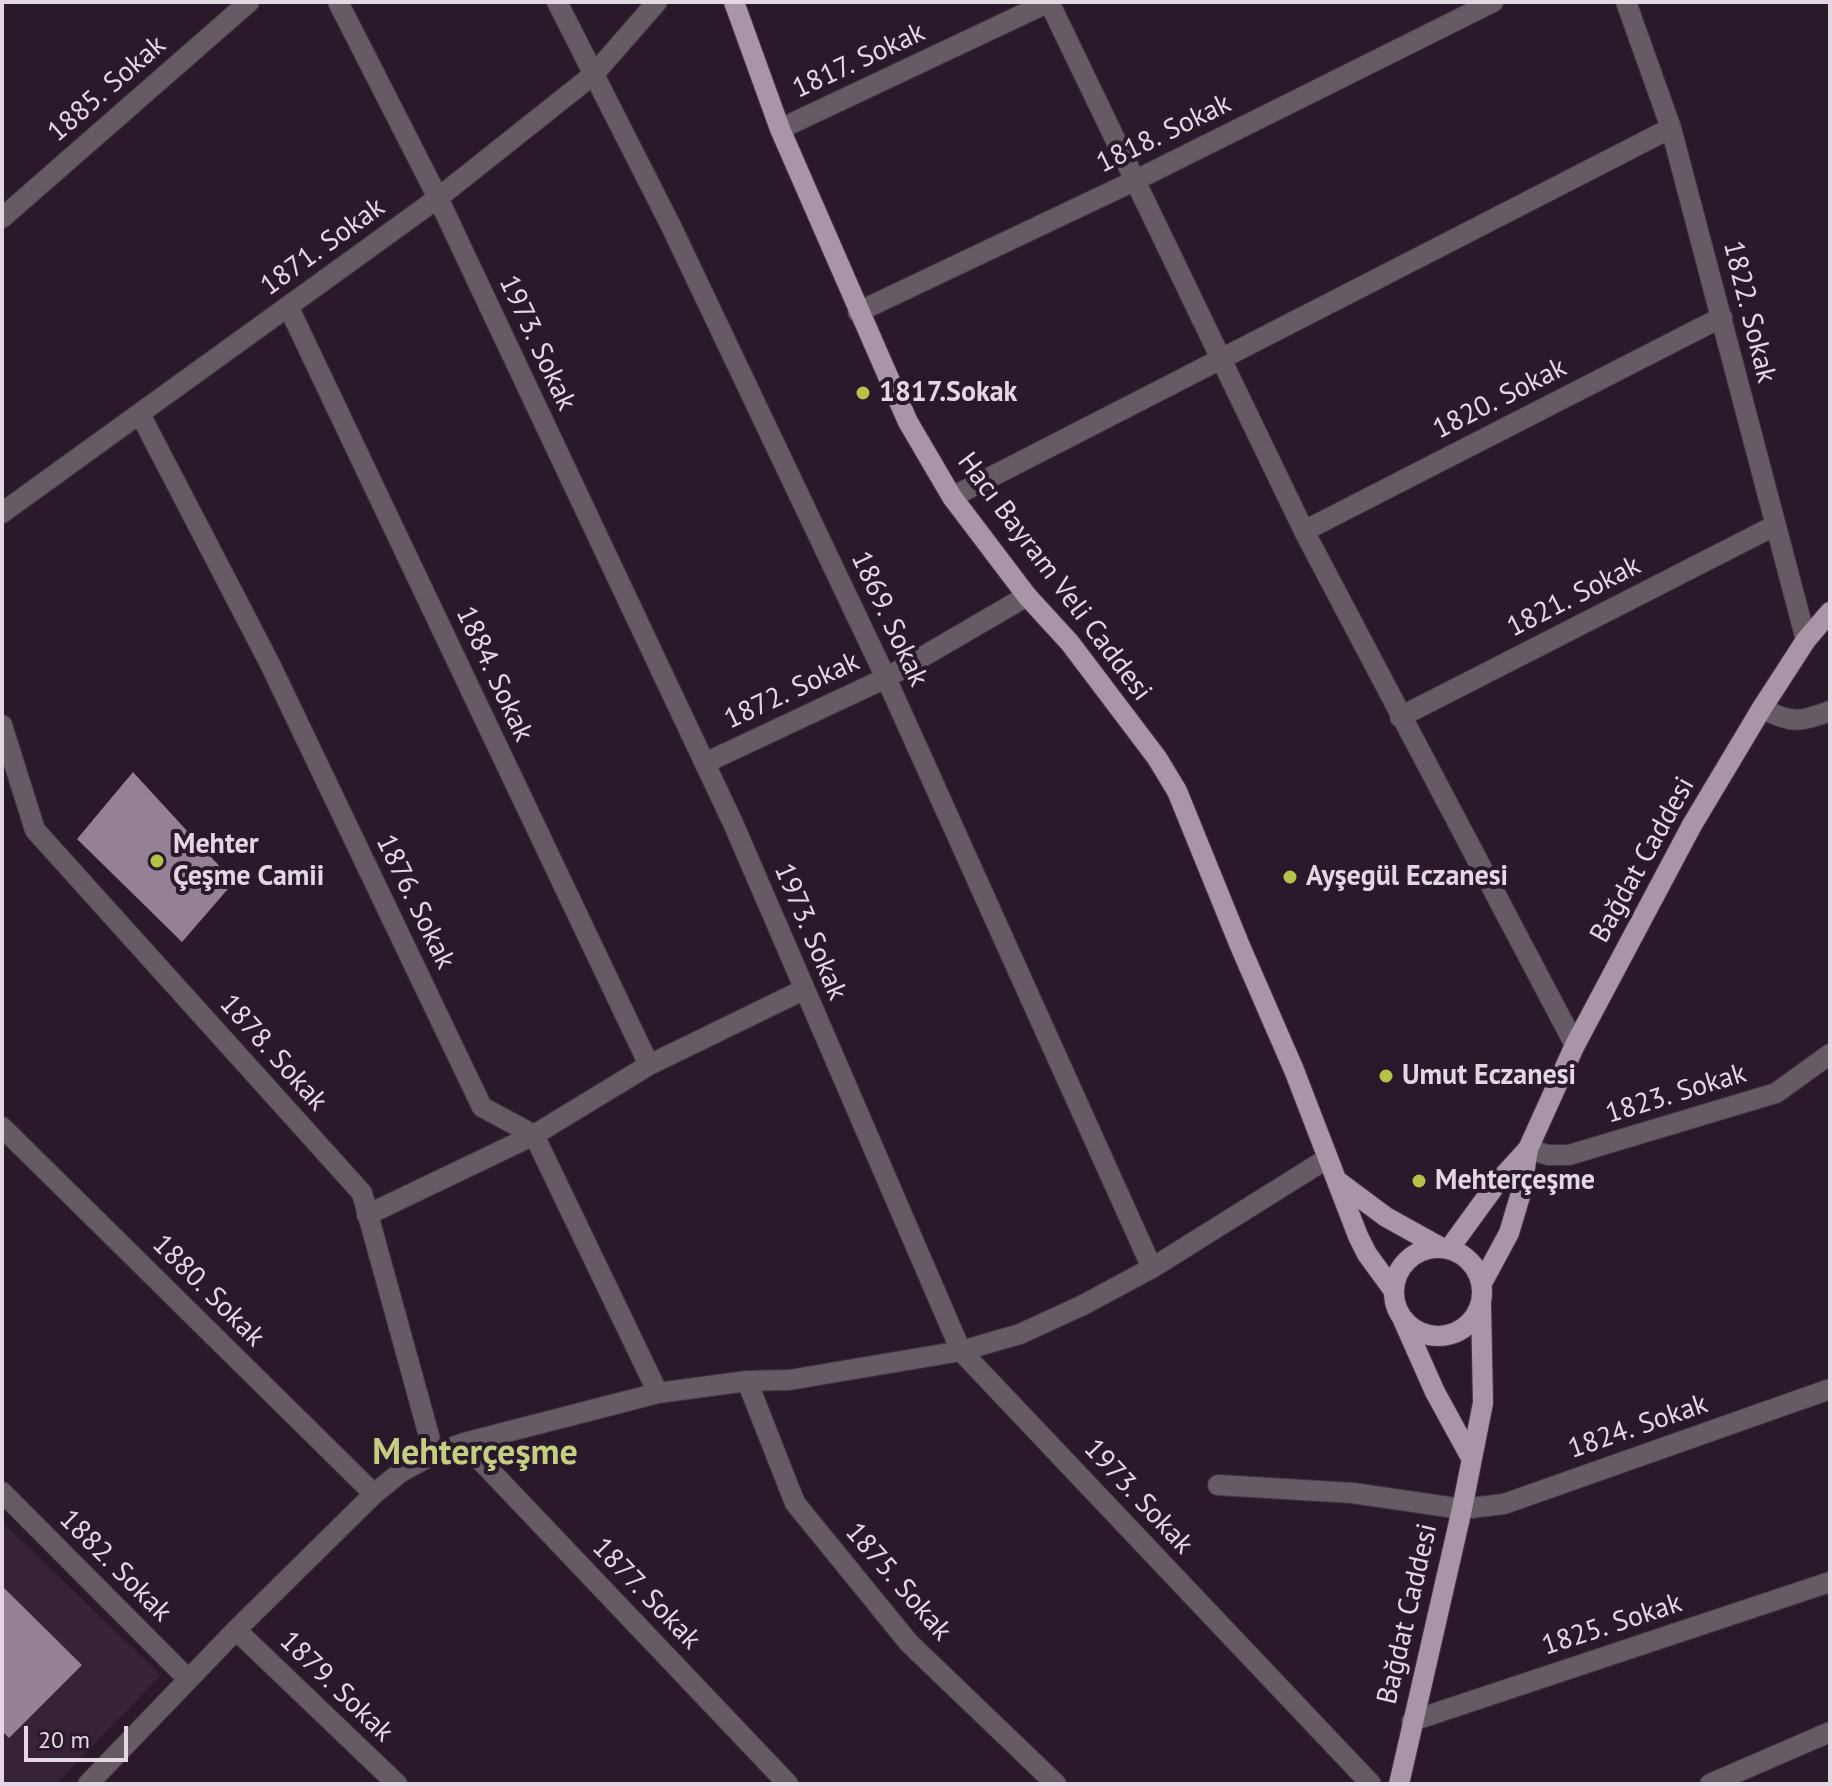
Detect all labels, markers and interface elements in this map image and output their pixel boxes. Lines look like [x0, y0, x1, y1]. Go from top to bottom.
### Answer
street label: 1817. Sokak [788, 16, 930, 106]
street label: 1885. Sokak [41, 29, 173, 149]
street label: 1818. Sokak [1091, 87, 1237, 181]
street label: 1871. Sokak [254, 191, 392, 303]
street label: 1822. Sokak [1715, 238, 1783, 386]
street label: 1973. Sokak [491, 270, 583, 416]
street label: 1820. Sokak [1428, 351, 1572, 447]
place label: 1817.Sokak [879, 376, 1017, 410]
marker: 1817.Sokak [854, 384, 872, 402]
street label: Hacı Bayram Veli Caddesi [950, 446, 1158, 708]
street label: 1869. Sokak [843, 546, 935, 692]
street label: 1821. Sokak [1502, 549, 1646, 645]
street label: 1884. Sokak [448, 601, 540, 747]
street label: 1872. Sokak [719, 645, 865, 737]
street label: Bağdat Caddesi [1584, 771, 1702, 949]
place label: Mehter Çeşme Camii [173, 828, 324, 894]
street label: 1876. Sokak [368, 829, 462, 975]
marker: Mehter Çeşme Camii [148, 852, 166, 870]
street label: 1973. Sokak [766, 859, 854, 1005]
place label: Ayşegül Eczanesi [1306, 860, 1508, 894]
marker: Ayşegül Eczanesi [1281, 868, 1299, 886]
street label: 1878. Sokak [212, 988, 334, 1118]
street label: 1823. Sokak [1602, 1057, 1750, 1131]
place label: Umut Eczanesi [1402, 1059, 1576, 1093]
marker: Umut Eczanesi [1377, 1067, 1395, 1085]
place label: Mehterçeşme [1435, 1164, 1595, 1198]
marker: Mehterçeşme [1410, 1172, 1428, 1190]
street label: 1880. Sokak [145, 1228, 271, 1354]
street label: 1824. Sokak [1564, 1387, 1712, 1467]
district label: Mehterçeşme [372, 1432, 578, 1476]
street label: 1973. Sokak [1076, 1432, 1200, 1562]
street label: 1882. Sokak [52, 1503, 178, 1629]
street label: 1875. Sokak [838, 1516, 958, 1648]
street label: Bağdat Caddesi [1371, 1520, 1445, 1708]
street label: 1877. Sokak [585, 1531, 707, 1657]
street label: 1825. Sokak [1538, 1587, 1686, 1663]
street label: 1879. Sokak [272, 1625, 400, 1749]
scale bar [28, 1710, 132, 1760]
text: 20 m [38, 1724, 90, 1755]

